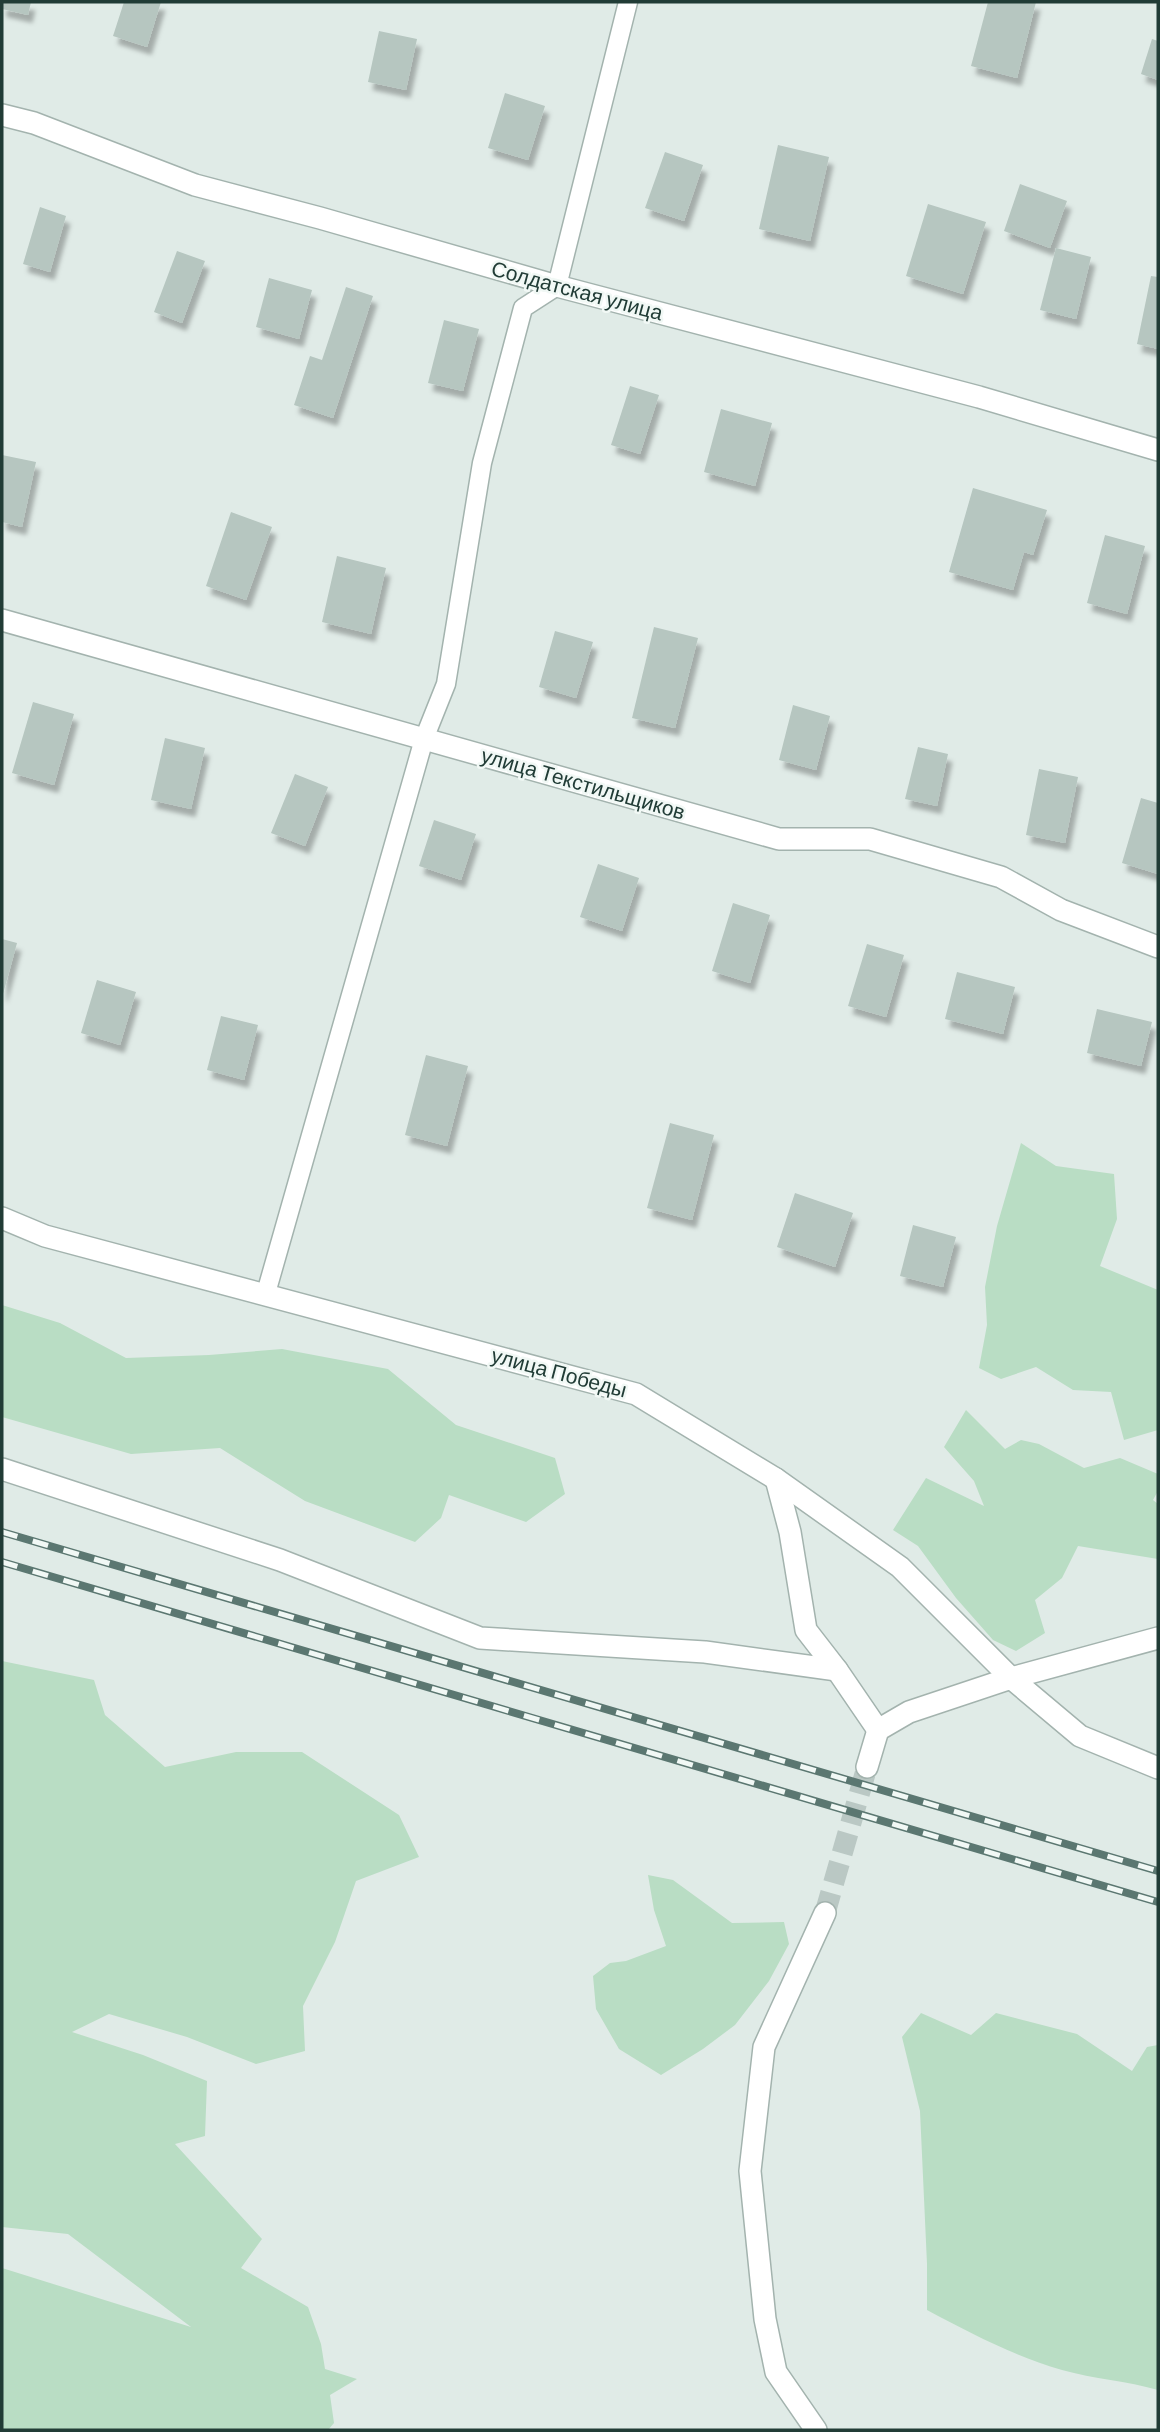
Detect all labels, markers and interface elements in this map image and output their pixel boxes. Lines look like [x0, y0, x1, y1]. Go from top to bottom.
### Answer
street label: Солдатская улица [489, 255, 666, 325]
street label: улица Текстильщиков [479, 741, 688, 824]
street label: улица Победы [489, 1341, 630, 1402]

